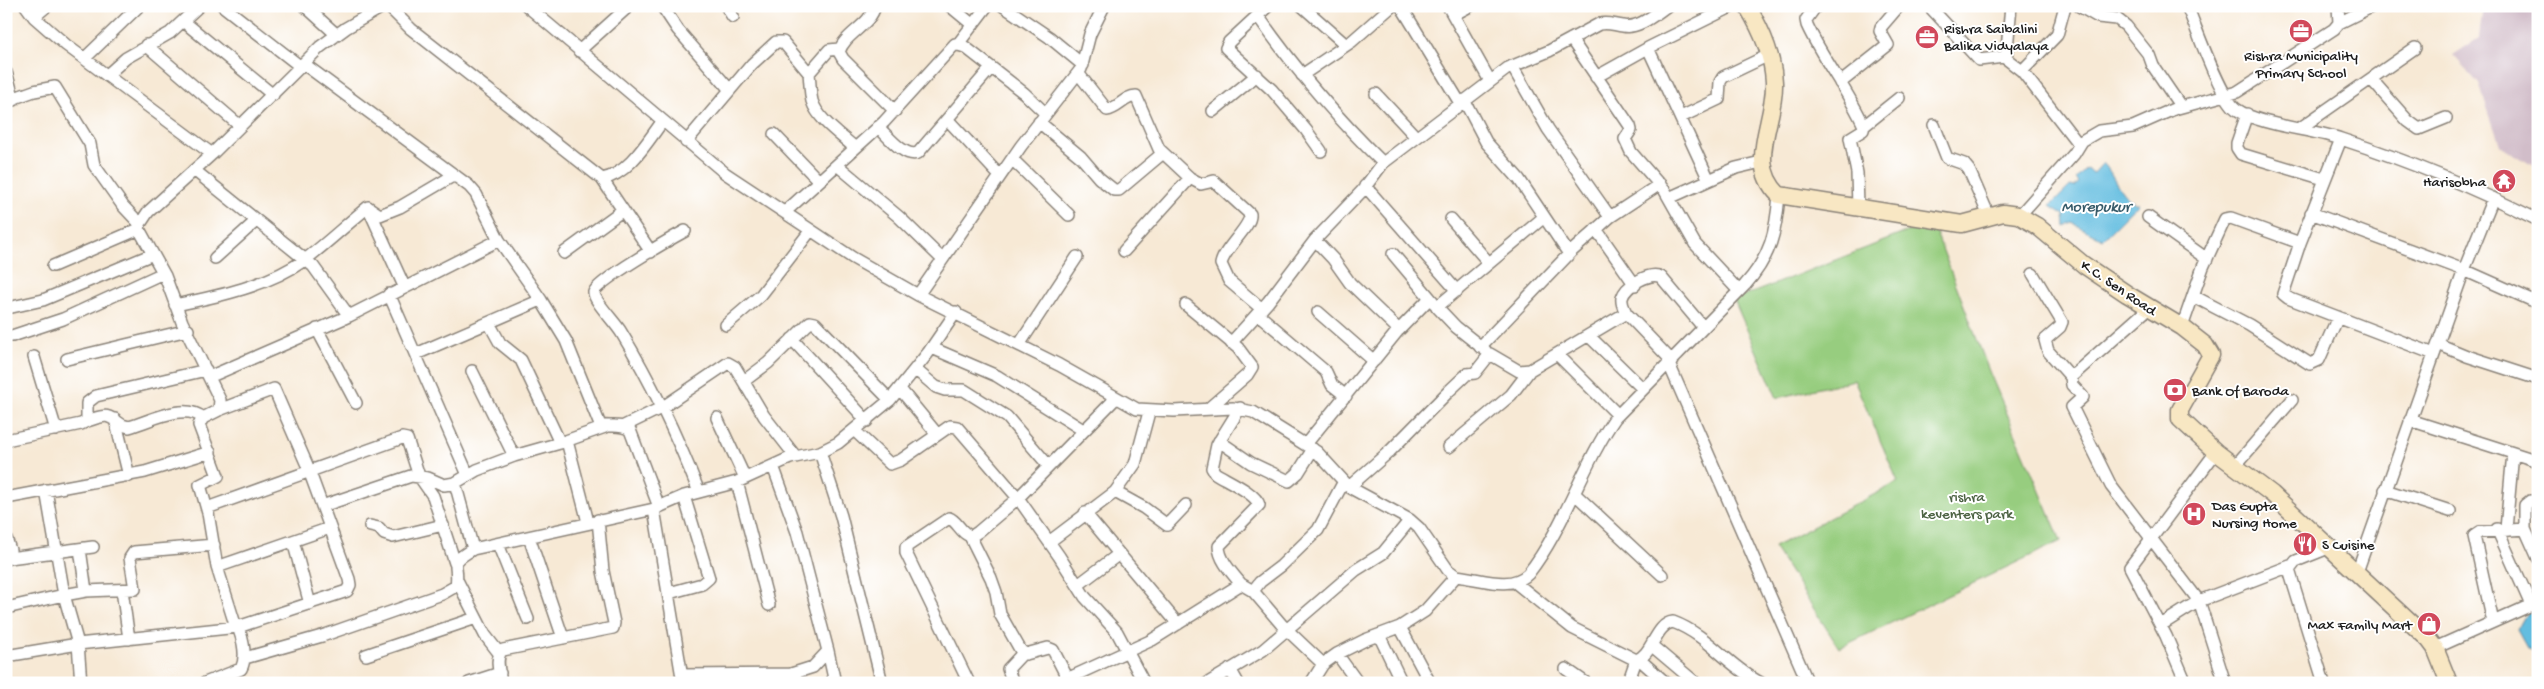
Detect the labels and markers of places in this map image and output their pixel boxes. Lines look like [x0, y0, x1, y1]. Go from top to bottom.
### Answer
office icon: Rishra Municipality Primary School [2288, 18, 2314, 44]
place label: Rishra Saibalini Balika Vidyalaya [1943, 21, 2049, 56]
office icon: Rishra Saibalini Balika Vidyalaya [1914, 24, 1940, 50]
place label: Rishra Municipality Primary School [2244, 48, 2359, 83]
temple icon: Harisobha [2491, 168, 2517, 194]
place label: Harisobha [2423, 174, 2487, 192]
bank icon: Bank Of Baroda [2162, 377, 2188, 403]
place label: Bank Of Baroda [2191, 383, 2289, 401]
place label: Das Gupta Nursing Home [2211, 498, 2297, 533]
hospital icon: Das Gupta Nursing Home [2181, 501, 2207, 527]
restaurant icon: S Cuisine [2292, 531, 2318, 557]
place label: S Cuisine [2322, 537, 2375, 555]
shop icon: Max Family Mart [2416, 611, 2442, 637]
place label: Max Family Mart [2308, 617, 2414, 635]

